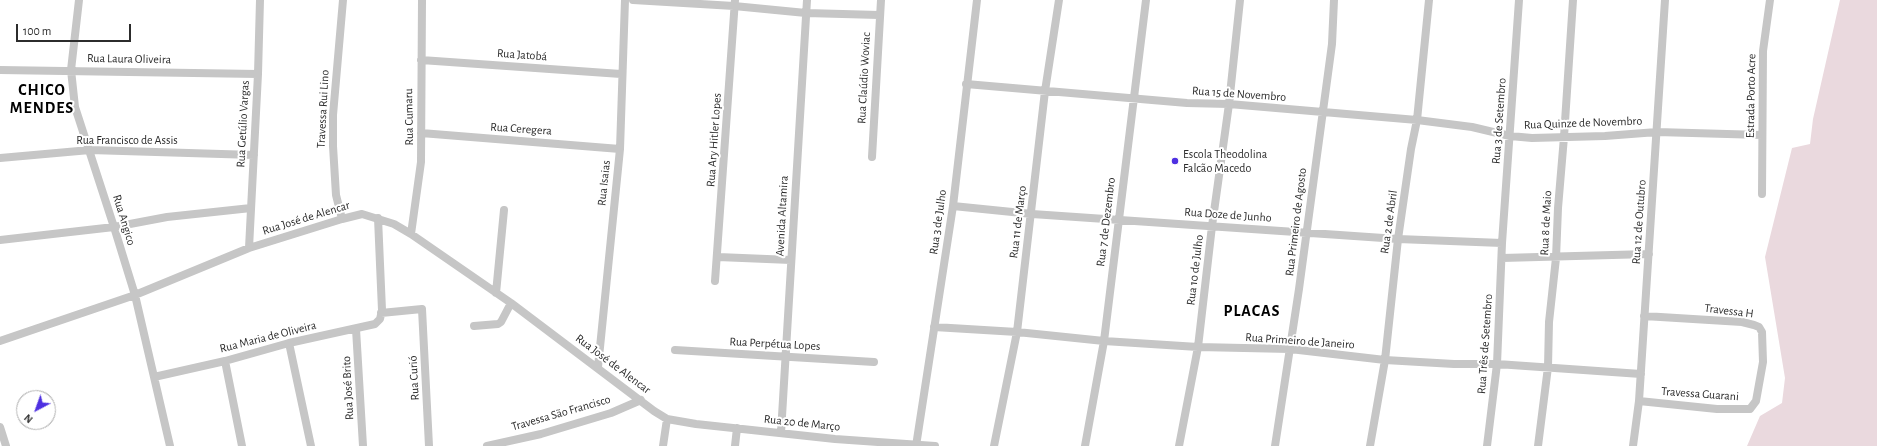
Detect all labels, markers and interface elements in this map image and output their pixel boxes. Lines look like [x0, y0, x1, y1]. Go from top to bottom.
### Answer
scale bar [18, 16, 133, 42]
text: 100 m [23, 25, 51, 37]
street label: Rua Claúdio Woviac [854, 32, 874, 124]
street label: Rua Jatobá [496, 46, 548, 64]
street label: Rua Laura Oliveira [87, 51, 171, 67]
street label: Estrada Porto Acre [1743, 54, 1759, 138]
street label: Travessa Rui Lino [314, 69, 332, 149]
street label: Rua 3 de Setembro [1489, 77, 1509, 165]
district label: CHICO MENDES [10, 80, 74, 118]
street label: Rua Getúlio Vargas [234, 80, 252, 168]
street label: Rua 15 de Novembro [1191, 84, 1287, 104]
street label: Rua Cumaru [401, 88, 417, 146]
street label: Rua Ary Hitler Lopes [704, 93, 724, 187]
street label: Rua Quinze de Novembro [1524, 114, 1642, 132]
street label: Rua Ceregera [490, 120, 552, 138]
street label: Rua Francisco de Assis [76, 133, 178, 147]
place label: Escola Theodolina Falcão Macedo [1183, 147, 1267, 175]
marker: Escola Theodolina Falcão Macedo [1170, 156, 1180, 166]
street label: Rua Isaias [594, 159, 614, 207]
street label: Rua Primeiro de Agosto [1282, 167, 1310, 277]
street label: Avenida Altamira [773, 175, 791, 257]
street label: Rua 7 de Dezembro [1093, 177, 1119, 267]
street label: Rua 12 de Outubro [1629, 179, 1649, 265]
street label: Rua 11 de Março [1006, 185, 1030, 259]
street label: Rua 3 de Julho [926, 189, 950, 255]
street label: Rua 2 de Abril [1377, 189, 1401, 255]
street label: Rua 8 de Maio [1537, 190, 1555, 256]
street label: Rua Angico [109, 193, 139, 247]
street label: Rua José de Alencar [261, 198, 351, 238]
street label: Rua Doze de Junho [1184, 205, 1272, 225]
street label: Rua 10 de Julho [1184, 234, 1206, 306]
street label: Rua Três de Setembro [1474, 293, 1496, 395]
district label: PLACAS [1224, 301, 1280, 321]
street label: Travessa H [1704, 301, 1754, 321]
street label: Rua Maria de Oliveira [218, 318, 318, 356]
street label: Rua Primeiro de Janeiro [1245, 330, 1355, 352]
street label: Rua José de Alencar [573, 331, 653, 397]
street label: Rua Perpétua Lopes [729, 334, 821, 354]
street label: Rua Curió [406, 355, 422, 401]
street label: Rua José Brito [339, 356, 357, 420]
street label: Travessa Guarani [1661, 384, 1739, 404]
north arrow [16, 390, 56, 430]
street label: Travessa São Francisco [510, 392, 612, 434]
text: N [22, 412, 35, 425]
street label: Rua 20 de Março [763, 412, 841, 434]

